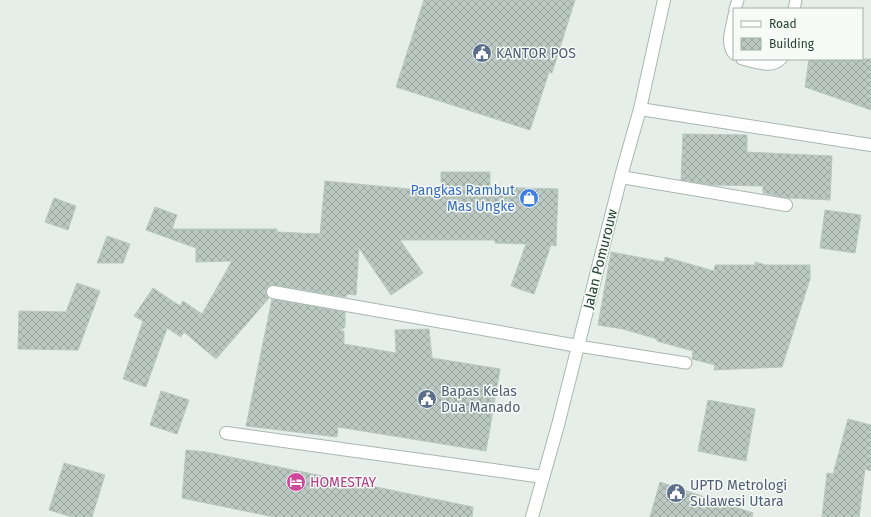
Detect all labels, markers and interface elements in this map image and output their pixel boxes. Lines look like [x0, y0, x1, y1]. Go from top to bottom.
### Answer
legend [733, 8, 863, 60]
text: Road [769, 17, 797, 31]
text: Building [769, 37, 815, 51]
public building icon: KANTOR POS [471, 42, 493, 64]
place label: KANTOR POS [496, 45, 576, 62]
place label: Pangkas Rambut Mas Ungke [410, 182, 516, 215]
shop icon: Pangkas Rambut Mas Ungke [518, 187, 540, 209]
street label: Jalan Pomurouw [580, 207, 621, 311]
place label: Bapas Kelas Dua Manado [441, 383, 520, 416]
public building icon: Bapas Kelas Dua Manado [416, 388, 438, 410]
hotel icon: HOMESTAY [285, 471, 307, 493]
place label: HOMESTAY [310, 474, 377, 491]
place label: UPTD Metrologi Sulawesi Utara [690, 477, 787, 510]
public building icon: UPTD Metrologi Sulawesi Utara [665, 482, 687, 504]

